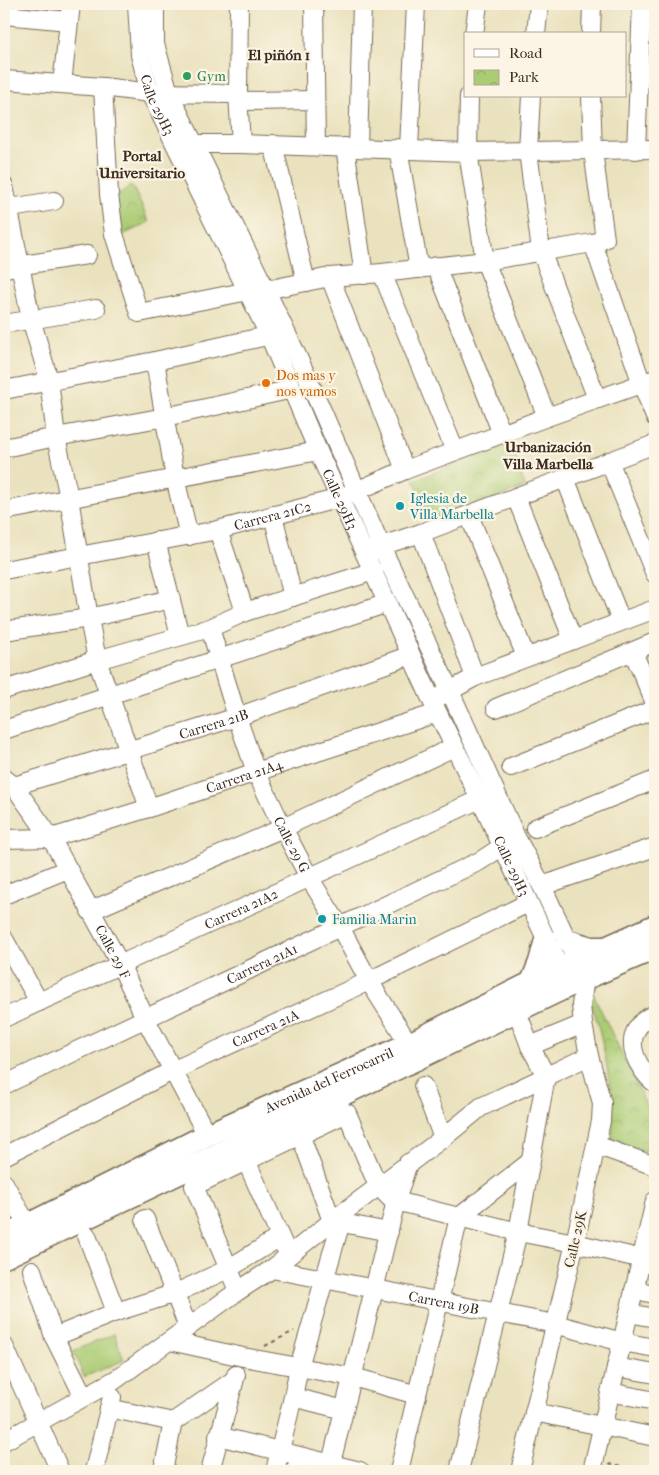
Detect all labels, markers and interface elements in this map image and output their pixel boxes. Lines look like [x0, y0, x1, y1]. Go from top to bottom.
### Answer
legend [464, 32, 626, 98]
text: Road [509, 44, 543, 62]
district label: El piñón 1 [248, 46, 310, 64]
place label: Gym [197, 68, 226, 85]
text: Park [509, 68, 539, 86]
marker: Gym [181, 70, 193, 82]
street label: Calle 29H3 [137, 73, 178, 138]
district label: Portal Universitario [98, 147, 185, 182]
place label: Dos mas y nos vamos [276, 367, 337, 400]
marker: Dos mas y nos vamos [260, 377, 272, 389]
district label: Urbanización Villa Marbella [502, 438, 594, 473]
street label: Calle 29H3 [318, 466, 361, 533]
place label: Iglesia de Villa Marbella [409, 490, 495, 523]
street label: Carrera 21C2 [232, 498, 313, 534]
marker: Iglesia de Villa Marbella [394, 500, 406, 512]
street label: Carrera 21B [177, 706, 251, 743]
street label: Carrera 21A4 [204, 756, 286, 797]
street label: Calle 29 G [270, 814, 313, 876]
street label: Calle 29H3 [490, 833, 533, 899]
street label: Carrera 21A2 [202, 885, 281, 933]
place label: Familia Marin [332, 911, 417, 928]
marker: Familia Marin [316, 913, 328, 925]
street label: Calle 29 F [91, 922, 134, 982]
street label: Carrera 21A1 [224, 940, 300, 988]
street label: Carrera 21A [230, 1006, 303, 1051]
street label: Avenida del Ferrocarril [261, 1044, 396, 1117]
street label: Calle 29K [561, 1208, 590, 1269]
street label: Carrera 19B [407, 1288, 480, 1318]

